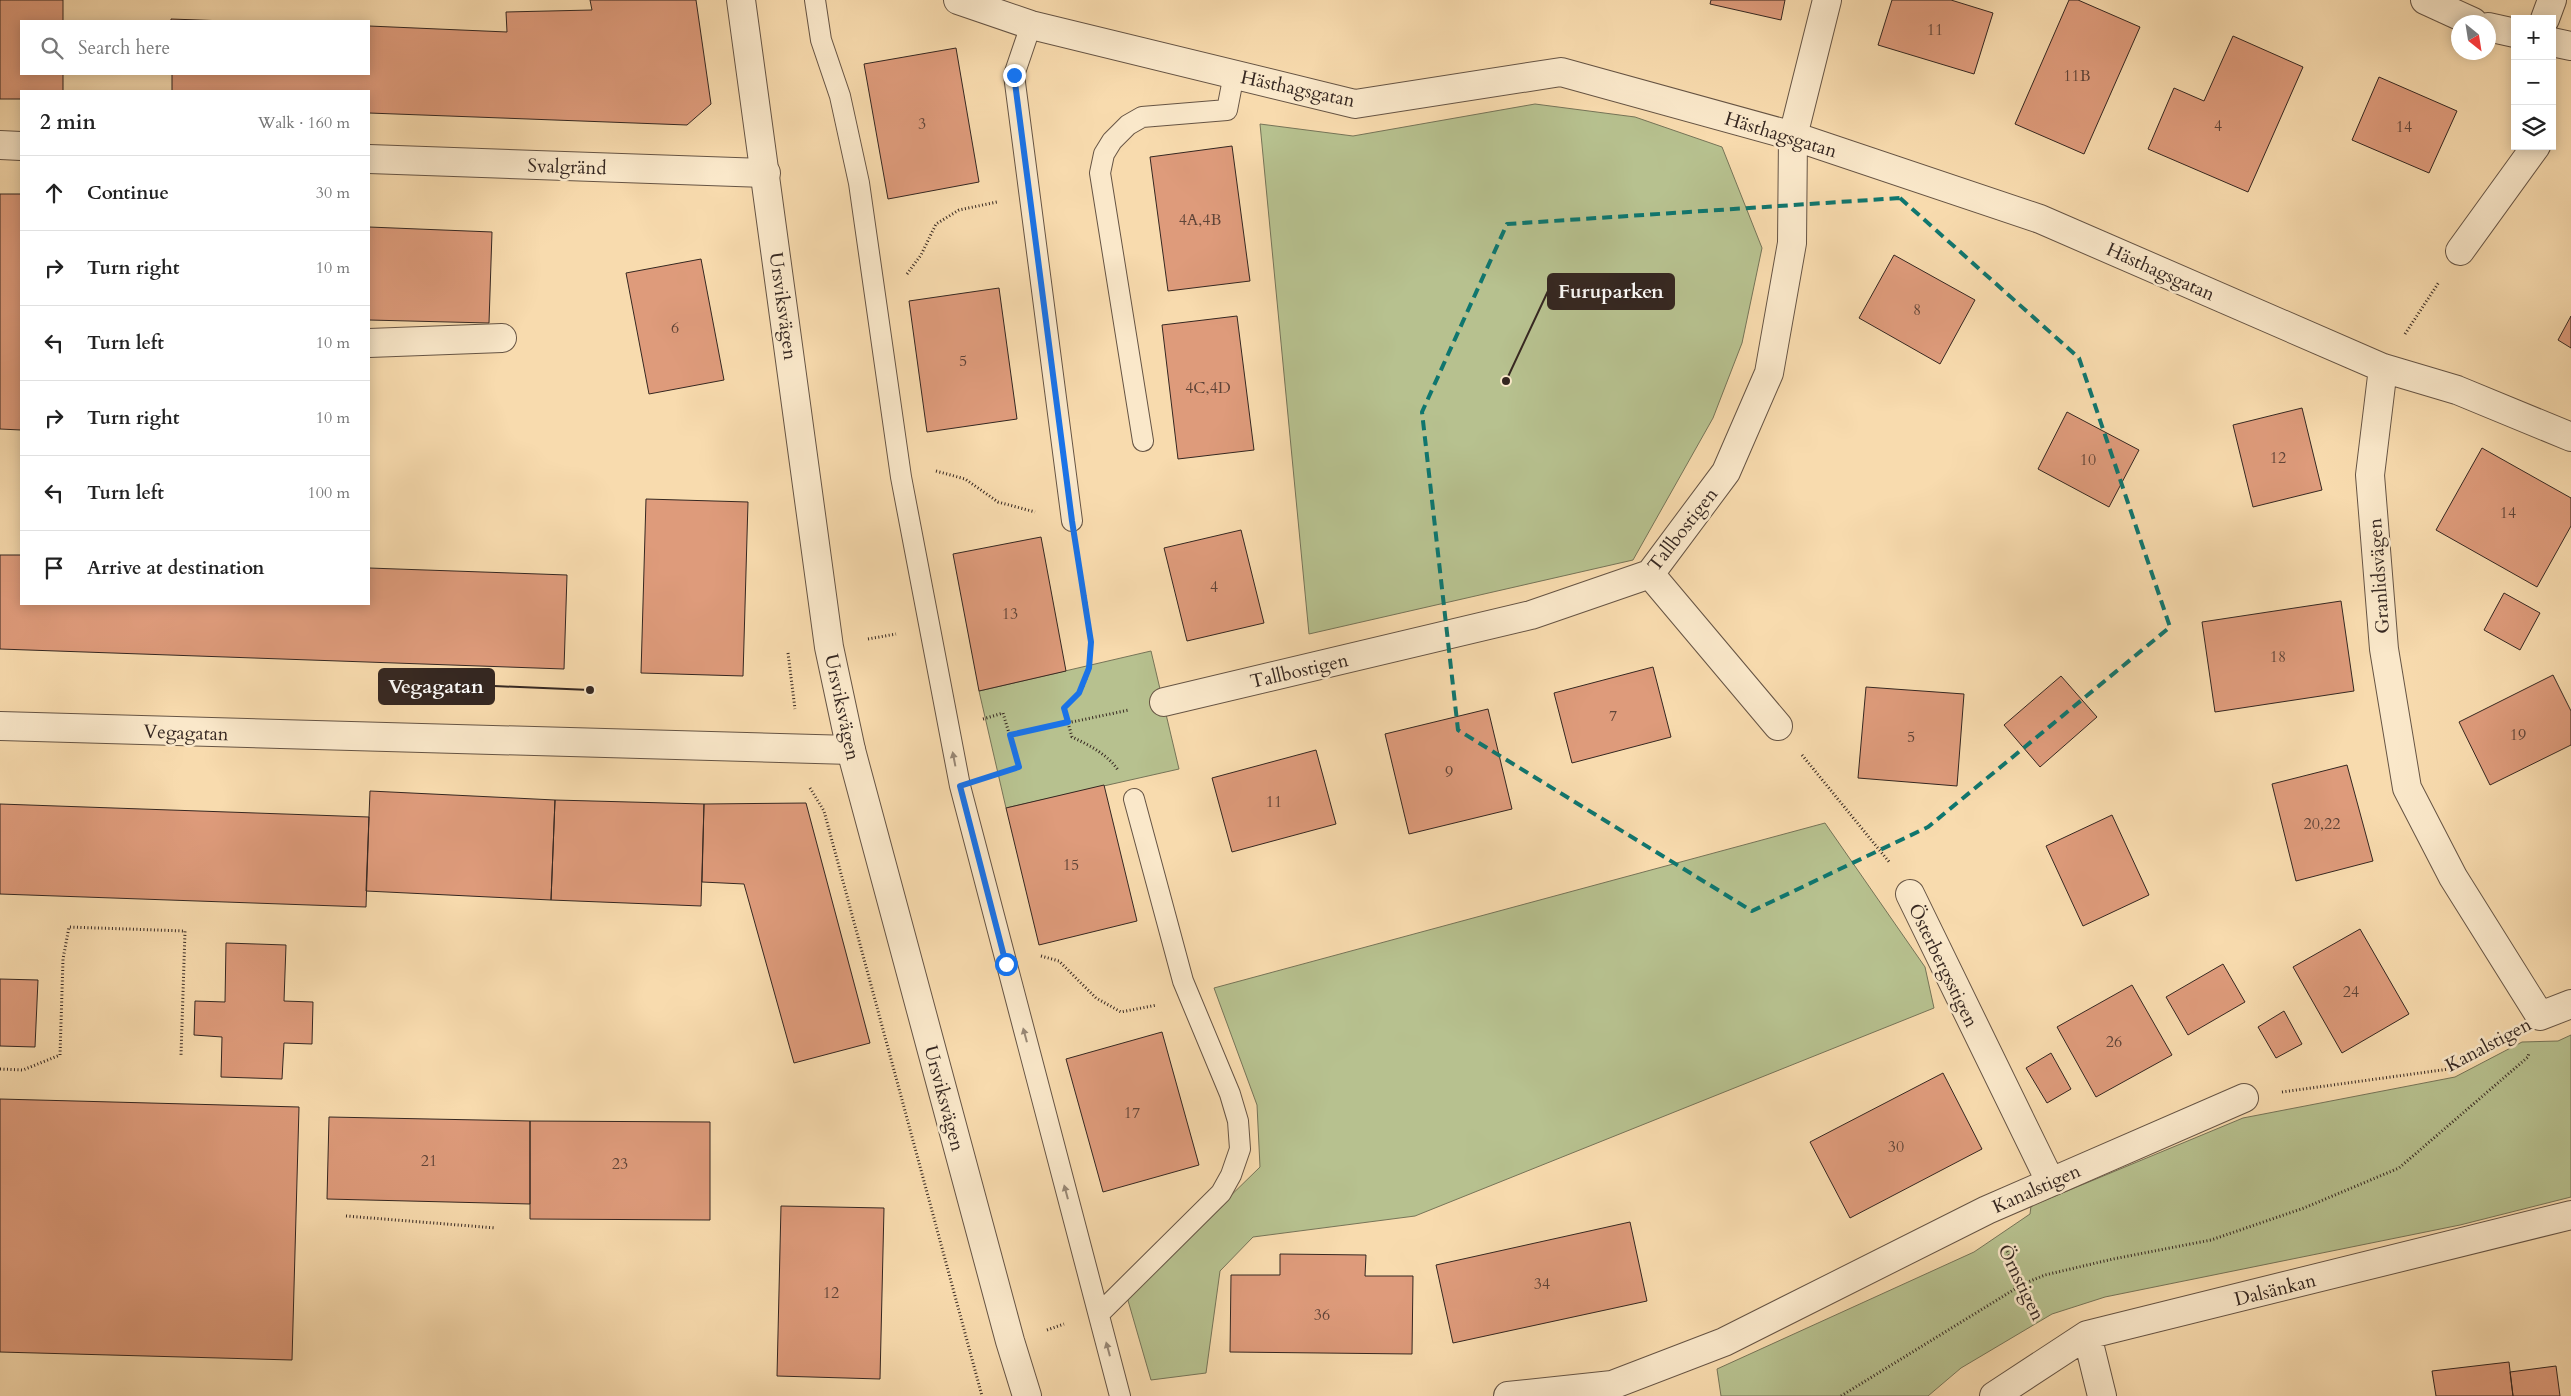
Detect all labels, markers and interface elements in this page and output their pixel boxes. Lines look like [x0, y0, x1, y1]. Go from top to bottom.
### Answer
north arrow [2451, 15, 2496, 60]
map controls [2511, 15, 2556, 150]
button: + [2511, 15, 2556, 60]
house number: 11 [1927, 19, 1943, 41]
search box [20, 20, 370, 75]
icon: search [38, 34, 66, 62]
text: Search here [78, 35, 170, 61]
button: − [2511, 60, 2556, 105]
route end [1003, 64, 1026, 87]
street label: Hästhagsgatan [1238, 64, 1357, 114]
house number: 11B [2063, 65, 2091, 87]
button: layers [2511, 105, 2556, 150]
street label: Hästhagsgatan [1721, 106, 1840, 164]
text: 2 min [40, 108, 96, 137]
text: Walk · 160 m [258, 112, 350, 134]
house number: 3 [918, 113, 926, 135]
house number: 4 [2214, 115, 2222, 137]
house number: 14 [2396, 116, 2412, 138]
street label: Svalgränd [527, 153, 607, 181]
icon: ahead [40, 179, 68, 207]
text: Continue [87, 180, 169, 206]
text: 30 m [316, 182, 350, 204]
house number: 4A,4B [1179, 209, 1221, 231]
street label: Hästhagsgatan [2102, 236, 2219, 307]
street label: Ursviksvägen [763, 251, 803, 362]
icon: right [40, 254, 68, 282]
text: Turn right [87, 255, 179, 281]
text: 10 m [316, 257, 350, 279]
callout: Furuparken [1548, 274, 1674, 309]
text: Furuparken [1558, 278, 1664, 305]
house number: 8 [1913, 299, 1921, 321]
house number: 6 [671, 317, 679, 339]
icon: left [40, 329, 68, 357]
text: Turn left [87, 330, 164, 356]
text: 10 m [316, 332, 350, 354]
house number: 5 [959, 350, 967, 372]
house number: 4C,4D [1185, 377, 1231, 399]
icon: right [40, 404, 68, 432]
text: Turn right [87, 405, 179, 431]
text: 10 m [316, 407, 350, 429]
house number: 12 [2270, 447, 2286, 469]
house number: 10 [2080, 449, 2096, 471]
icon: left [40, 479, 68, 507]
text: Turn left [87, 480, 164, 506]
text: 100 m [308, 482, 350, 504]
street label: Tallbostigen [1642, 482, 1724, 577]
house number: 14 [2500, 502, 2516, 524]
street label: Granlidsvägen [2362, 517, 2396, 635]
icon: arrive [40, 554, 68, 582]
text: Arrive at destination [87, 555, 264, 581]
house number: 4 [1210, 576, 1218, 598]
house number: 13 [1002, 603, 1018, 625]
house number: 18 [2270, 646, 2286, 668]
street label: Tallbostigen [1248, 647, 1351, 695]
street label: Ursviksvägen [818, 652, 866, 763]
callout: Vegagatan [379, 669, 494, 704]
text: Vegagatan [388, 673, 484, 700]
house number: 7 [1609, 705, 1617, 727]
street label: Vegagatan [143, 719, 229, 747]
house number: 19 [2510, 724, 2526, 746]
house number: 5 [1907, 726, 1915, 748]
one-way arrow [950, 750, 958, 766]
house number: 9 [1445, 761, 1453, 783]
house number: 11 [1266, 791, 1282, 813]
house number: 20,22 [2304, 813, 2340, 835]
house number: 15 [1063, 854, 1079, 876]
street label: Österbergsstigen [1902, 899, 1984, 1032]
route start [995, 953, 1018, 976]
house number: 24 [2343, 981, 2359, 1003]
street label: Kanalstigen [2441, 1011, 2536, 1078]
one-way arrow [1021, 1027, 1029, 1042]
house number: 26 [2106, 1031, 2122, 1053]
street label: Ursviksvägen [917, 1043, 971, 1154]
house number: 17 [1124, 1102, 1140, 1124]
house number: 30 [1888, 1136, 1904, 1158]
house number: 21 [421, 1150, 437, 1172]
house number: 23 [612, 1153, 628, 1175]
street label: Kanalstigen [1988, 1158, 2085, 1220]
one-way arrow [1062, 1184, 1070, 1199]
street label: Örnstigen [1991, 1240, 2051, 1325]
street label: Dalsänkan [2232, 1267, 2319, 1313]
house number: 34 [1534, 1273, 1550, 1295]
house number: 12 [823, 1282, 839, 1304]
house number: 36 [1314, 1304, 1330, 1326]
one-way arrow [1104, 1341, 1112, 1356]

